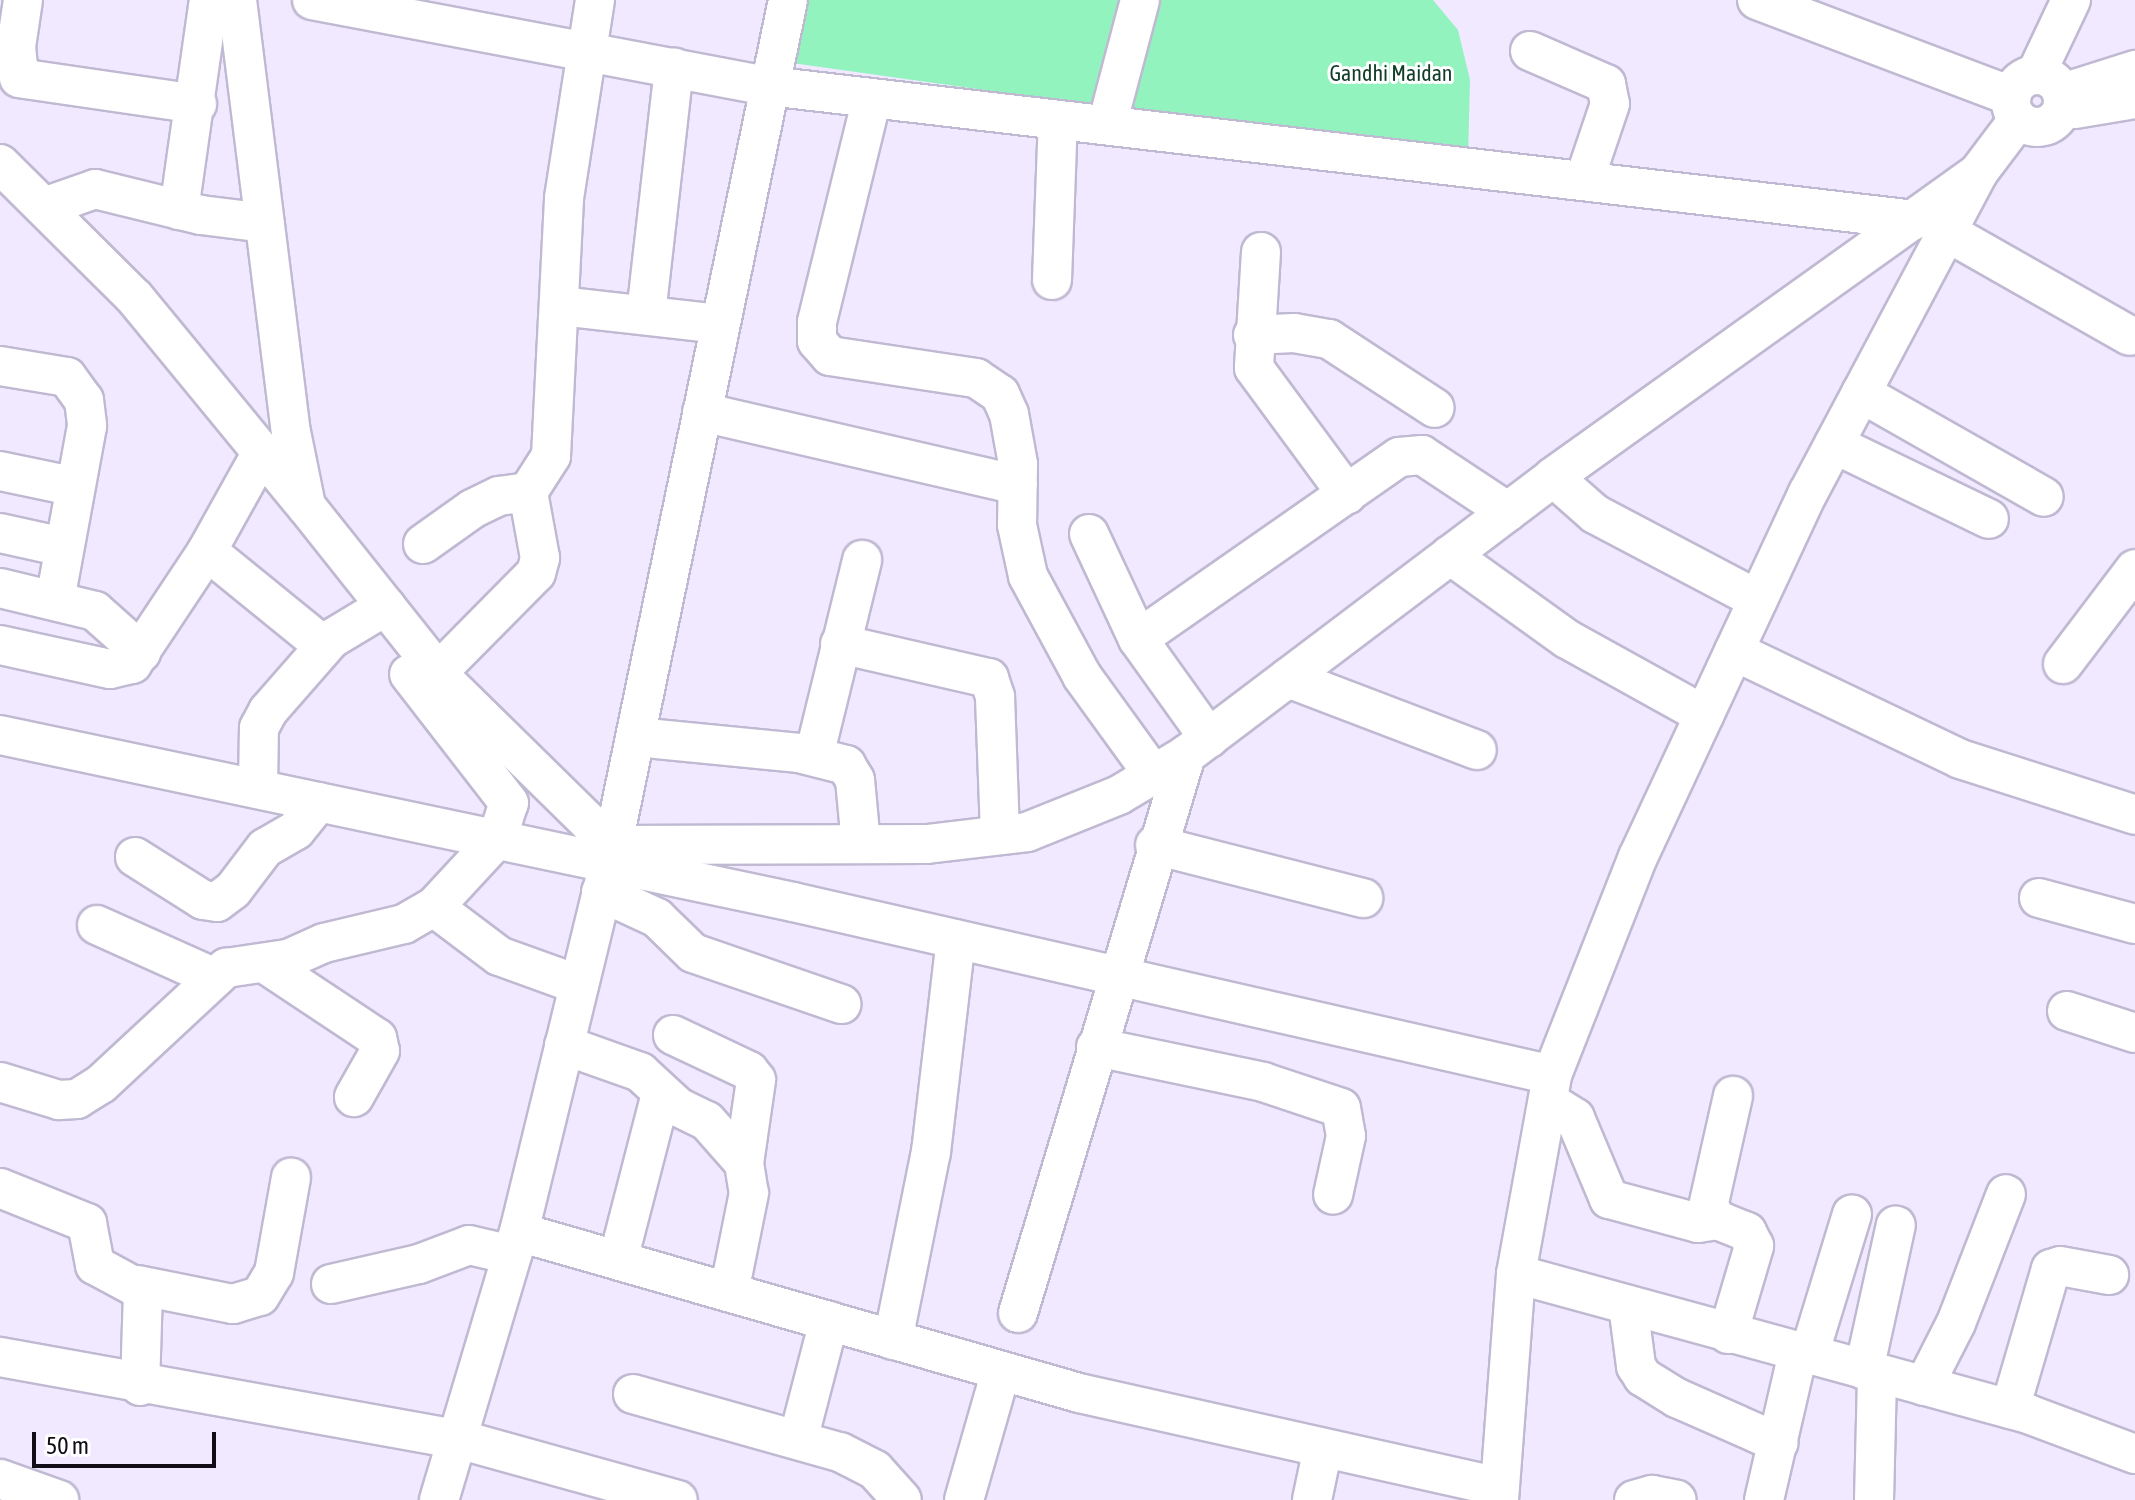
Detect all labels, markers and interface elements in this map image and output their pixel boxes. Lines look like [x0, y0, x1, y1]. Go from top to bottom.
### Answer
park label: Gandhi Maidan [1329, 61, 1453, 87]
scale bar [36, 1416, 220, 1466]
text: 50 m [46, 1432, 89, 1459]

